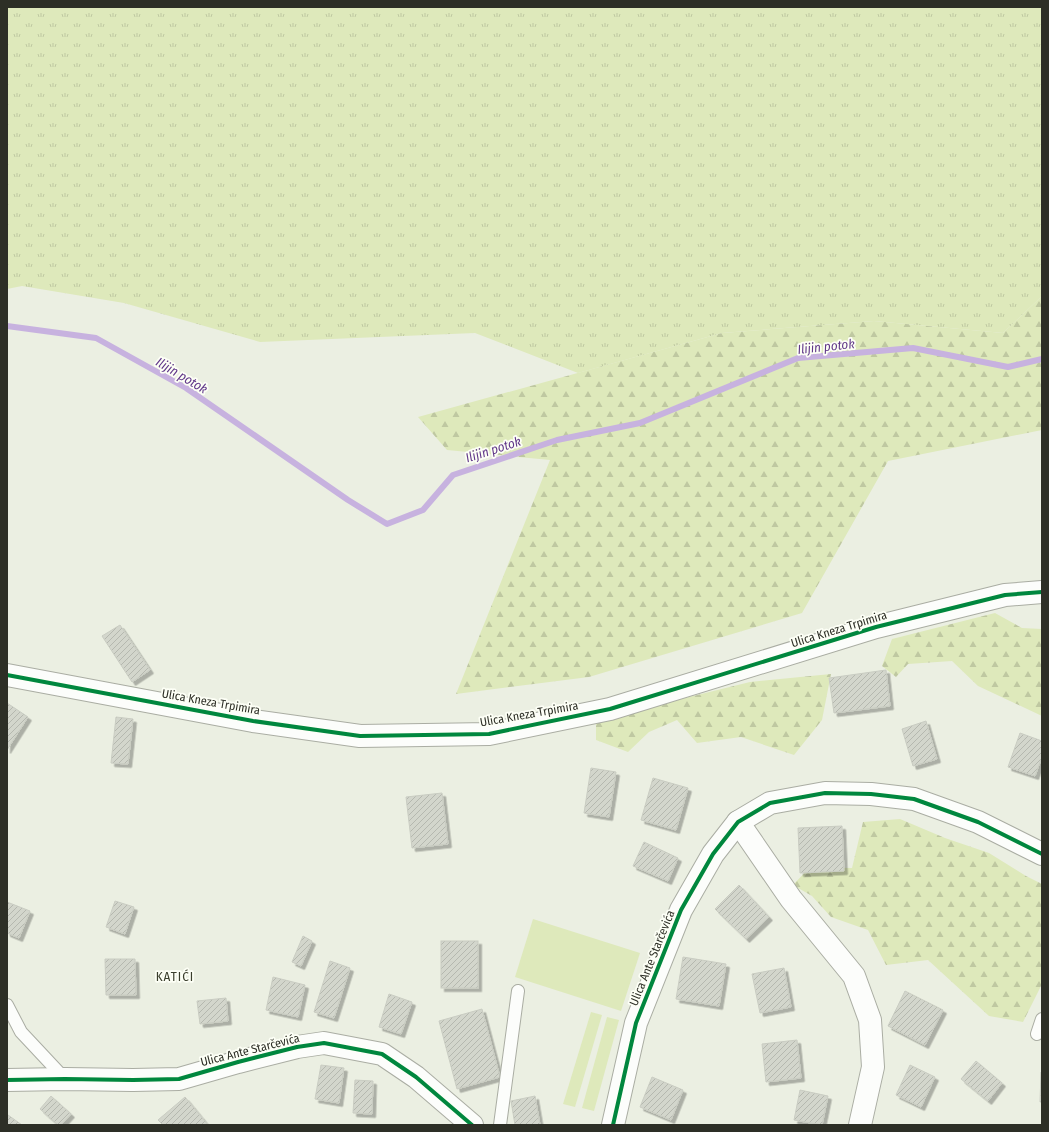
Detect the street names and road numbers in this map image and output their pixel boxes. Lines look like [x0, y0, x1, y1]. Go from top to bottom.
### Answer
street label: Ulica Kneza Trpimira [789, 608, 889, 650]
street label: Ulica Kneza Trpimira [161, 686, 261, 718]
street label: Ulica Kneza Trpimira [479, 698, 579, 730]
street label: Ulica Ante Starčevića [626, 908, 678, 1008]
street label: Ulica Ante Starčevića [199, 1031, 301, 1069]

